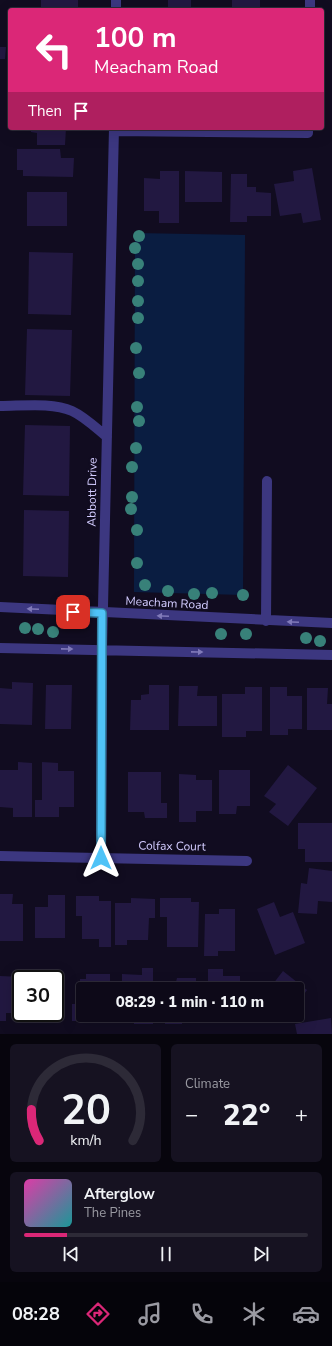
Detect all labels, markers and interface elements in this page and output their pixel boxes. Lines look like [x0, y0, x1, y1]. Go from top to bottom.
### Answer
text: 100 m [94, 19, 177, 57]
icon: left [28, 24, 80, 76]
text: Meacham Road [94, 55, 219, 79]
icon: arrive [70, 100, 92, 122]
text: Then [28, 101, 62, 121]
street label: Abbott Drive [83, 457, 101, 527]
street label: Meacham Road [125, 593, 209, 613]
pin [56, 595, 90, 629]
icon: arrive [62, 601, 84, 623]
one-way arrow [27, 606, 39, 613]
one-way arrow [156, 613, 169, 619]
one-way arrow [287, 618, 299, 625]
one-way arrow [61, 646, 73, 653]
one-way arrow [191, 649, 204, 655]
position arrow [80, 837, 122, 879]
street label: Colfax Court [138, 837, 207, 855]
speed limit sign: 30 [12, 970, 64, 1022]
text: 08:29 · 1 min · 110 m [116, 992, 264, 1012]
text: Climate [185, 1075, 230, 1093]
text: 20 [61, 1082, 110, 1139]
text: 22° [223, 1095, 270, 1136]
text: − [185, 1100, 198, 1130]
text: + [295, 1100, 308, 1130]
text: km/h [70, 1131, 101, 1150]
text: Afterglow [84, 1184, 155, 1204]
text: The Pines [84, 1204, 141, 1222]
icon: previous [60, 1243, 82, 1265]
icon: pause [155, 1243, 177, 1265]
icon: next [250, 1243, 272, 1265]
icon: directions [84, 1300, 112, 1328]
icon: music [136, 1300, 164, 1328]
icon: phone [188, 1300, 216, 1328]
icon: climate [240, 1300, 268, 1328]
icon: car [292, 1300, 320, 1328]
text: 08:28 [12, 1302, 60, 1326]

